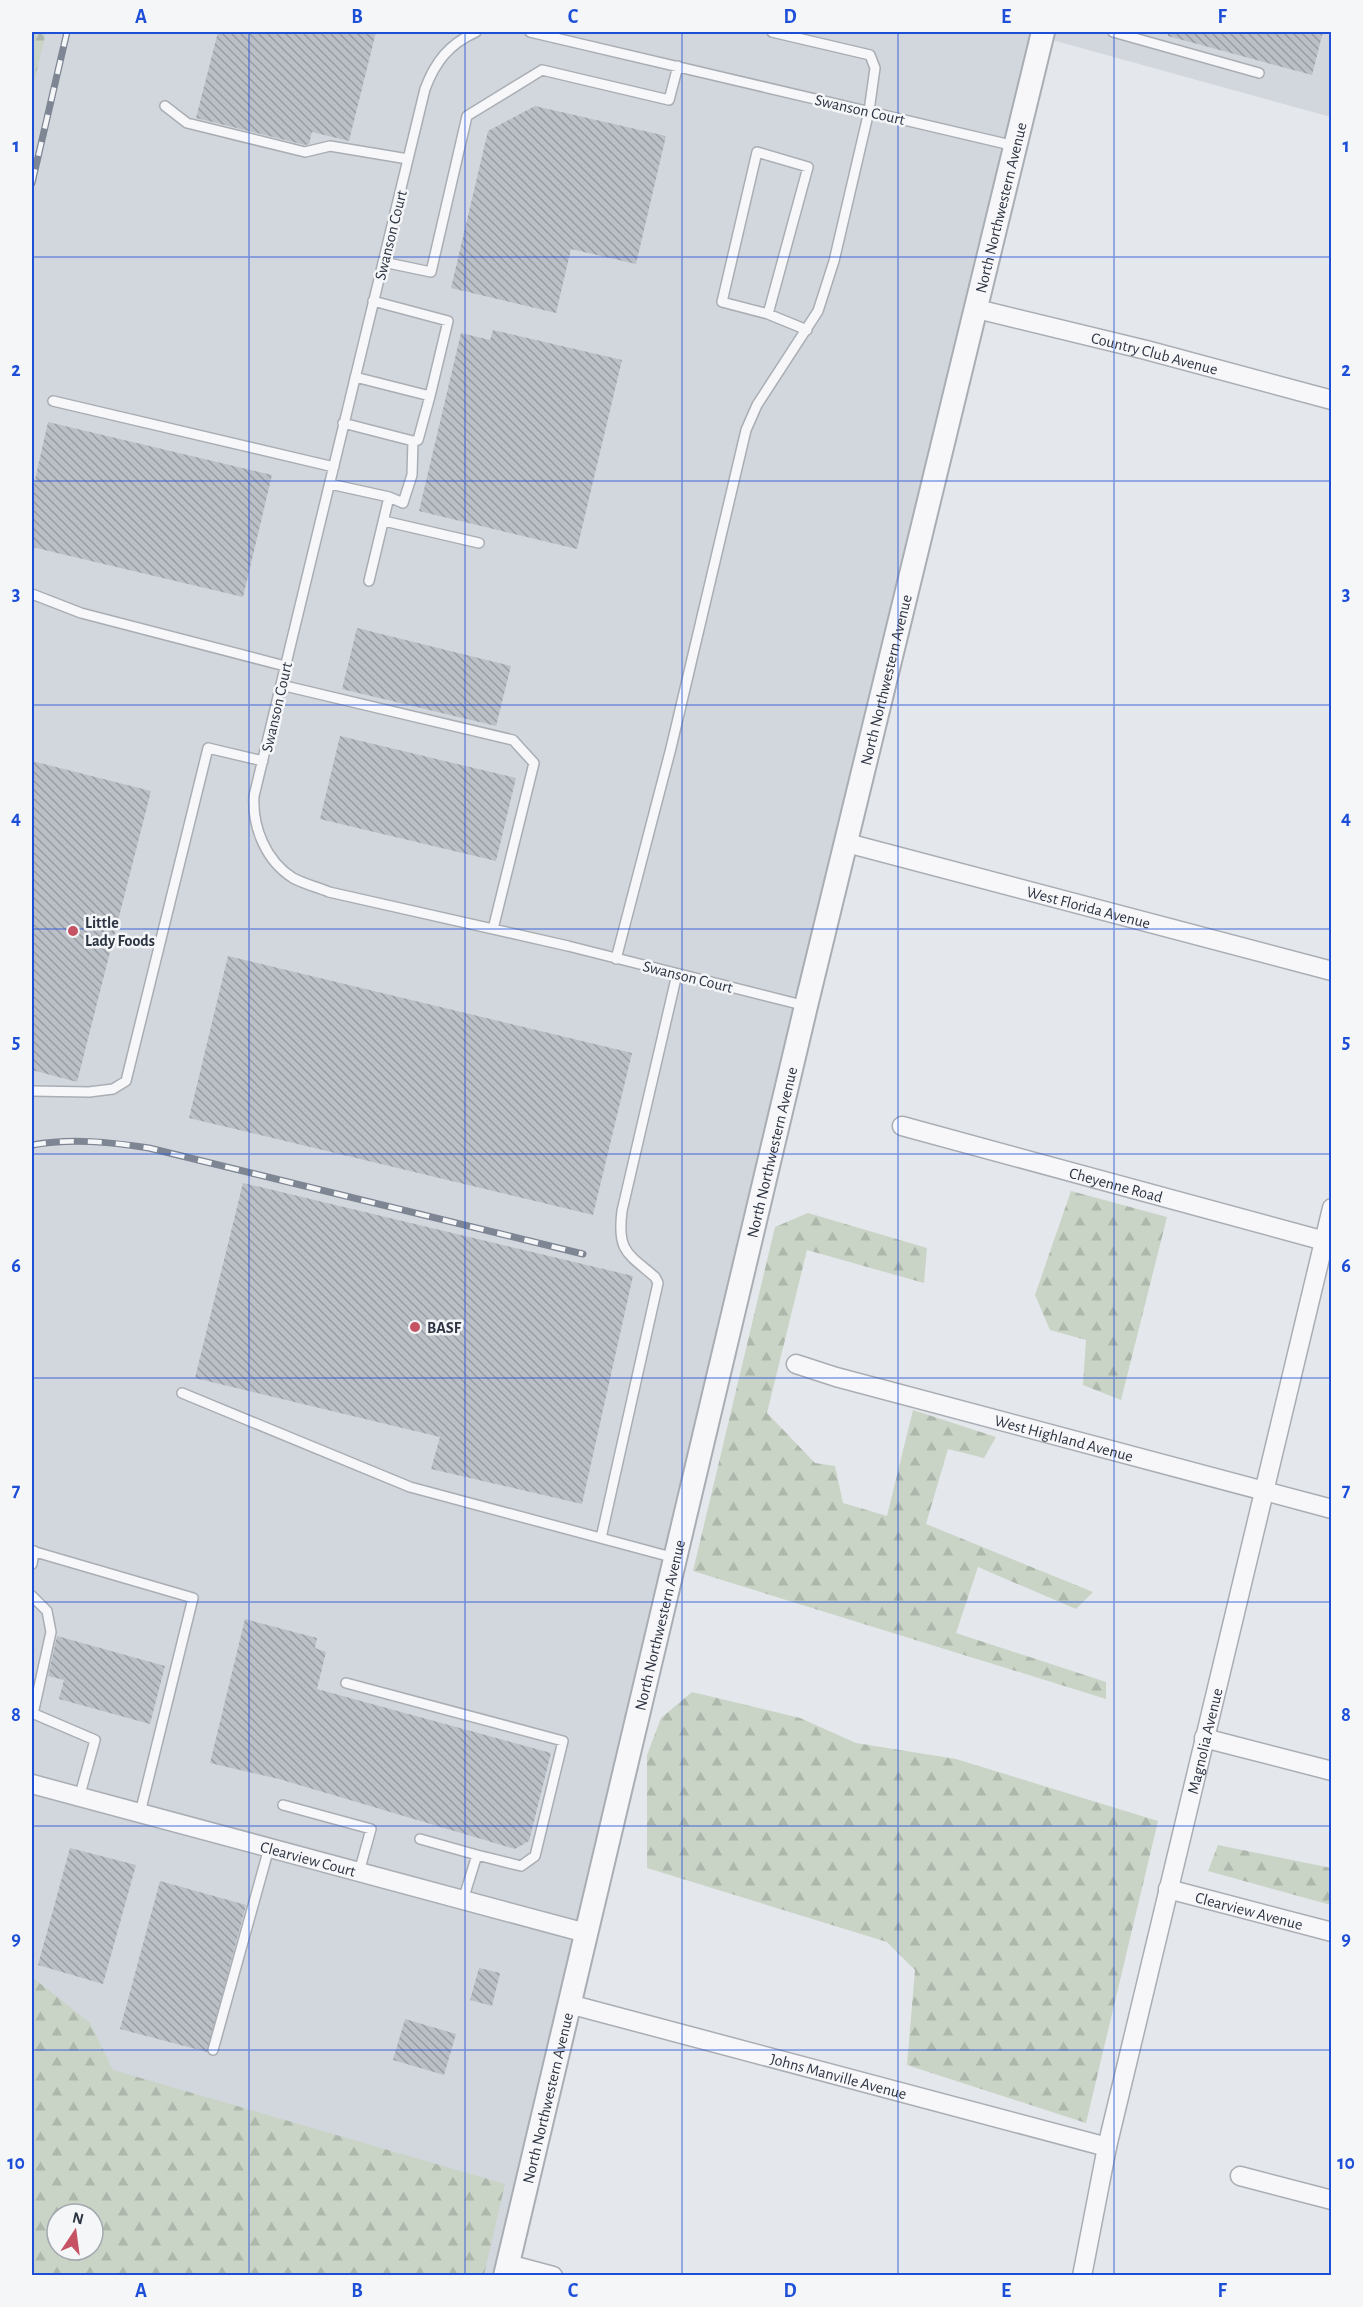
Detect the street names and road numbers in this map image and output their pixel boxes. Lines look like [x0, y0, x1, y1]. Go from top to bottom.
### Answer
street label: Swanson Court [813, 92, 906, 128]
street label: North Northwestern Avenue [973, 121, 1030, 295]
street label: Swanson Court [372, 189, 410, 282]
street label: Country Club Avenue [1089, 330, 1219, 378]
street label: North Northwestern Avenue [858, 593, 915, 767]
street label: Swanson Court [259, 661, 295, 754]
street label: West Florida Avenue [1025, 884, 1152, 932]
street label: Swanson Court [641, 958, 734, 996]
street label: North Northwestern Avenue [744, 1065, 800, 1239]
street label: Cheyenne Road [1067, 1165, 1165, 1206]
street label: West Highland Avenue [993, 1413, 1135, 1465]
street label: North Northwestern Avenue [632, 1538, 688, 1712]
street label: Magnolia Avenue [1185, 1687, 1226, 1796]
street label: Clearview Court [259, 1839, 357, 1880]
street label: Clearview Avenue [1194, 1890, 1304, 1933]
street label: North Northwestern Avenue [520, 2011, 576, 2185]
street label: Johns Manville Avenue [768, 2051, 908, 2102]

